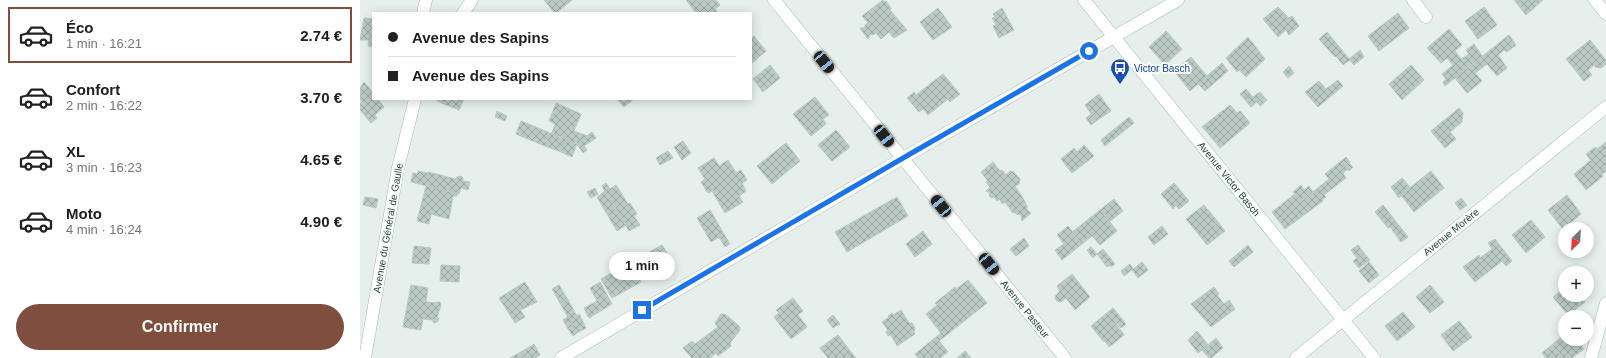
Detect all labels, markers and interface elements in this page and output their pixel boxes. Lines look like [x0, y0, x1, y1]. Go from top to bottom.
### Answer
icon: car [18, 17, 54, 53]
text: Éco [66, 19, 94, 36]
text: 2.74 € [300, 27, 342, 44]
text: Avenue des Sapins [412, 29, 549, 46]
text: 1 min · 16:21 [66, 36, 142, 51]
route start [1080, 42, 1098, 60]
car [812, 49, 836, 75]
bus stop icon: Victor Basch [1109, 57, 1131, 85]
place label: Victor Basch [1134, 63, 1190, 74]
text: Avenue des Sapins [412, 67, 549, 84]
icon: car [18, 79, 54, 115]
text: Confort [66, 81, 120, 98]
text: 3.70 € [300, 89, 342, 106]
text: 2 min · 16:22 [66, 98, 142, 113]
car [872, 123, 896, 149]
street label: Avenue Victor Basch [1196, 140, 1262, 218]
icon: car [18, 141, 54, 177]
text: XL [66, 143, 85, 160]
text: 4.65 € [300, 151, 342, 168]
text: 3 min · 16:23 [66, 160, 142, 175]
street label: Avenue du Général de Gaulle [371, 162, 405, 294]
car [929, 193, 953, 219]
icon: car [18, 203, 54, 239]
text: Moto [66, 205, 102, 222]
street label: Avenue Morère [1421, 206, 1481, 258]
text: 4.90 € [300, 213, 342, 230]
text: 4 min · 16:24 [66, 222, 142, 237]
north arrow [1558, 222, 1594, 258]
map controls [1558, 222, 1594, 346]
car [977, 251, 1001, 277]
callout: 1 min [609, 252, 675, 280]
text: 1 min [625, 258, 659, 273]
button: + [1558, 266, 1594, 302]
street label: Avenue Pasteur [998, 278, 1052, 341]
route end [633, 301, 651, 319]
button: Confirmer [16, 304, 344, 350]
button: − [1558, 310, 1594, 346]

